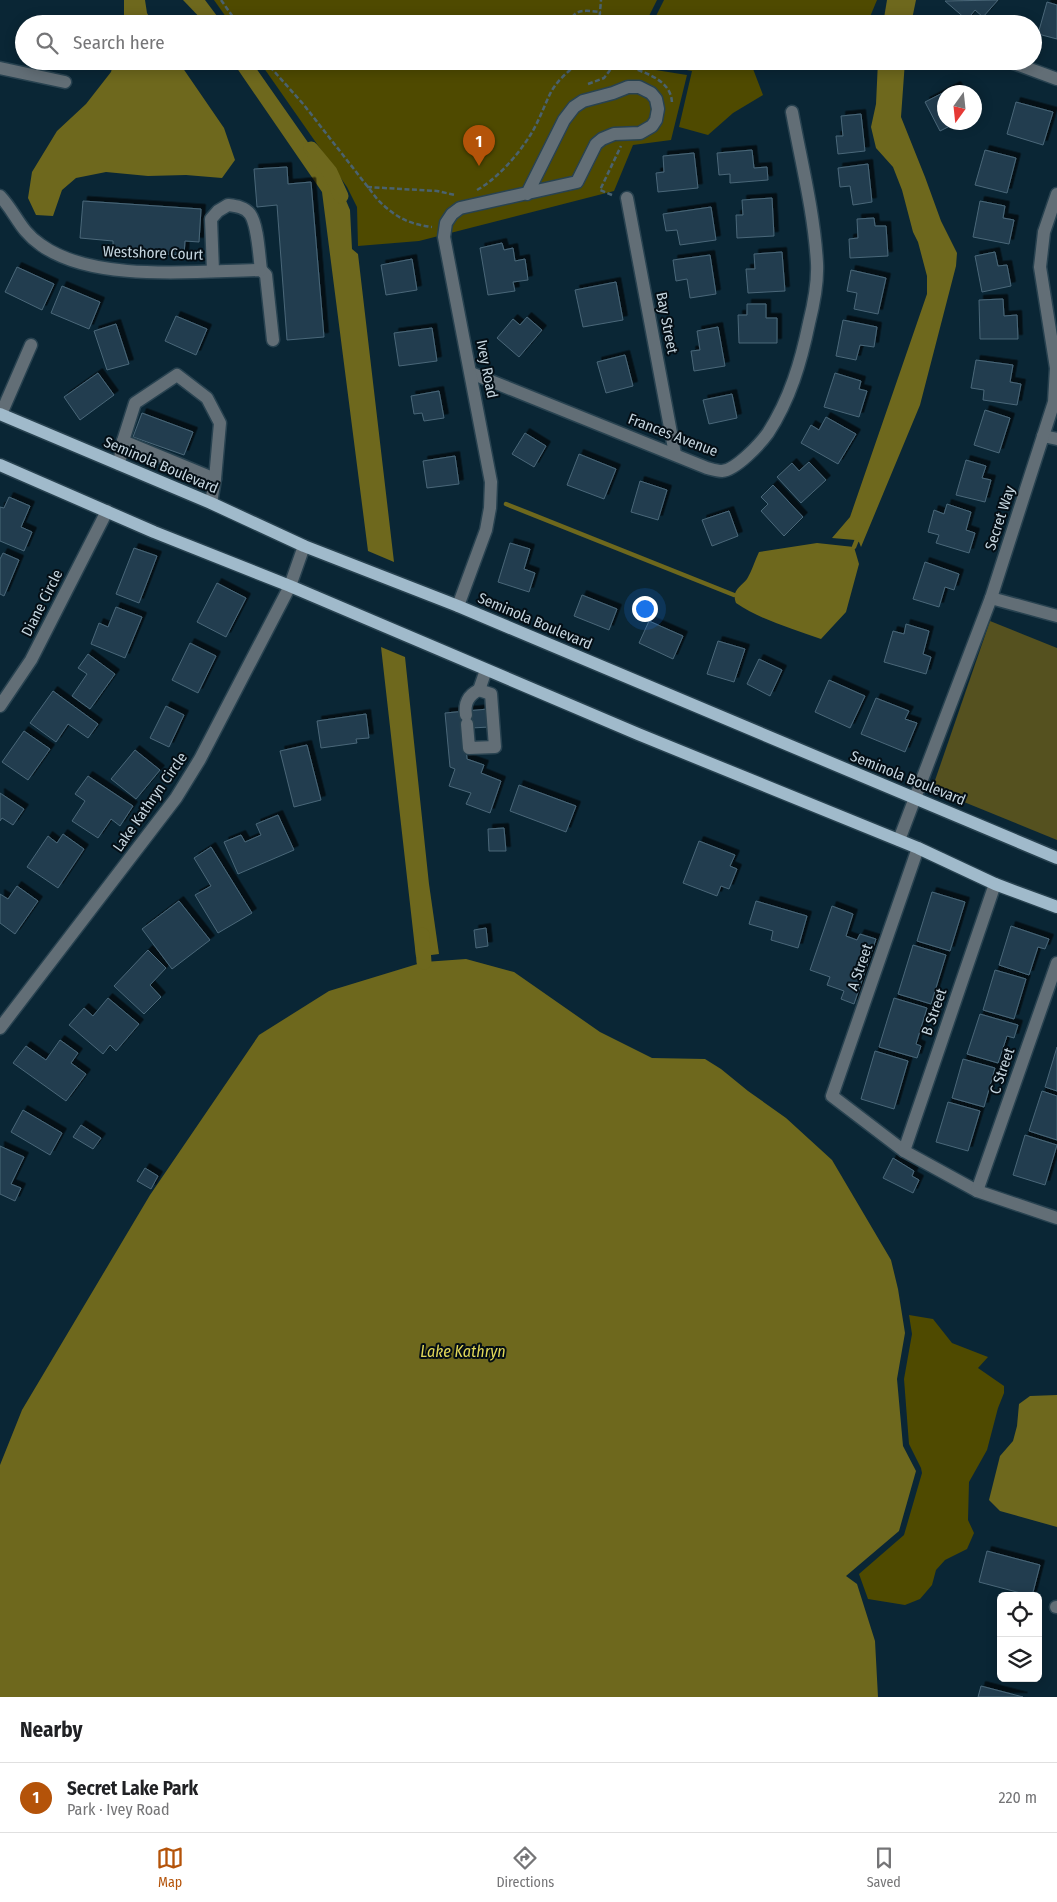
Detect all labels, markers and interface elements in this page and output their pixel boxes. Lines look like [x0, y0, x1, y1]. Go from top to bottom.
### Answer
search box [15, 15, 1042, 70]
icon: search [33, 29, 61, 57]
text: Search here [73, 31, 165, 54]
north arrow [937, 85, 982, 130]
pin: 1 [463, 125, 495, 166]
street label: Westshore Court [102, 242, 204, 264]
street label: Bay Street [652, 291, 682, 355]
street label: Ivey Road [473, 338, 501, 400]
street label: Frances Avenue [626, 410, 720, 460]
street label: Seminola Boulevard [101, 433, 221, 497]
street label: Secret Way [981, 483, 1019, 552]
street label: Diane Circle [17, 567, 67, 639]
street label: Seminola Boulevard [475, 589, 595, 653]
your location [632, 596, 658, 622]
street label: Seminola Boulevard [848, 747, 968, 809]
street label: Lake Kathryn Circle [109, 749, 191, 855]
street label: A Street [844, 941, 876, 993]
street label: B Street [918, 986, 950, 1038]
street label: C Street [986, 1045, 1018, 1097]
water label: Lake Kathryn [420, 1342, 506, 1361]
map controls [997, 1592, 1042, 1682]
button: locate [997, 1592, 1042, 1637]
button: layers [997, 1637, 1042, 1682]
text: Nearby [20, 1717, 82, 1743]
text: Secret Lake Park [67, 1777, 198, 1800]
text: 1 [33, 1788, 39, 1807]
text: 220 m [998, 1788, 1037, 1807]
text: Park · Ivey Road [67, 1800, 169, 1819]
tab: Map [156, 1844, 184, 1891]
tab: Directions [496, 1844, 554, 1891]
tab: Saved [867, 1844, 901, 1891]

